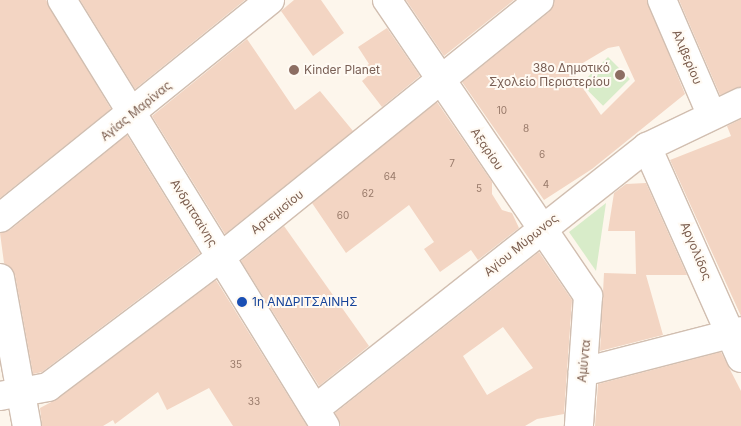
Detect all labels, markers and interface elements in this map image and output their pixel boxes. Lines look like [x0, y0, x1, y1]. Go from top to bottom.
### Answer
street label: Αλιβερίου [669, 28, 705, 86]
place label: 38ο Δημοτικό Σχολείο Περιστερίου [489, 61, 610, 89]
place label: Kinder Planet [304, 63, 380, 77]
marker: Kinder Planet [288, 64, 300, 76]
marker: 38ο Δημοτικό Σχολείο Περιστερίου [614, 69, 626, 81]
street label: Αγίας Μαρίνας [98, 78, 174, 144]
house number: 10 [497, 105, 507, 117]
house number: 8 [523, 123, 529, 135]
street label: Αξαρίου [468, 125, 506, 173]
house number: 6 [539, 149, 545, 161]
house number: 7 [449, 158, 455, 170]
house number: 64 [384, 171, 396, 183]
street label: Ανδριτσαίνης [167, 176, 221, 250]
house number: 4 [543, 179, 549, 191]
house number: 5 [476, 183, 482, 195]
street label: Αρτεμισίου [248, 187, 306, 237]
house number: 62 [362, 188, 374, 200]
house number: 60 [337, 210, 349, 222]
street label: Αγίου Μύρωνος [481, 211, 561, 279]
street label: Αργολίδος [677, 220, 715, 282]
place label: 1η ΑΝΔΡΙΤΣΑΙΝΗΣ [252, 295, 357, 309]
marker: 1η ΑΝΔΡΙΤΣΑΙΝΗΣ [236, 296, 248, 308]
street label: Αμύντα [575, 339, 593, 383]
house number: 35 [230, 359, 242, 371]
house number: 33 [248, 396, 260, 408]

